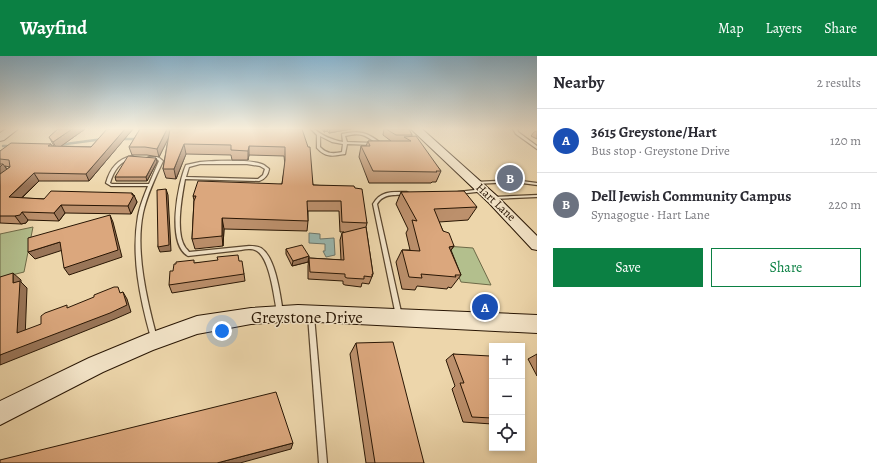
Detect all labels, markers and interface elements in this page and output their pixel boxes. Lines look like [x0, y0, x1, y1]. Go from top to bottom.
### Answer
text: Wayfind [20, 15, 87, 41]
text: Map [718, 19, 744, 38]
text: Layers [766, 19, 802, 38]
text: Share [824, 19, 857, 38]
text: Nearby [553, 71, 604, 94]
text: 2 results [817, 74, 861, 91]
text: 3615 Greystone/Hart [591, 122, 717, 142]
text: A [562, 132, 570, 149]
text: 120 m [830, 132, 861, 149]
text: Bus stop · Greystone Drive [591, 142, 730, 159]
pin: B [497, 163, 523, 193]
street label: Hart Lane [473, 179, 519, 225]
text: Dell Jewish Community Campus [591, 186, 791, 206]
text: B [562, 196, 570, 213]
text: 220 m [828, 196, 861, 213]
text: Synagogue · Hart Lane [591, 206, 710, 223]
button: Save [553, 248, 703, 287]
button: Share [711, 248, 861, 287]
pin: A [472, 292, 498, 322]
street label: Greystone Drive [251, 306, 363, 329]
your location [212, 321, 232, 341]
map controls [489, 343, 525, 451]
button: + [489, 343, 525, 379]
button: − [489, 379, 525, 415]
button: locate [489, 415, 525, 451]

